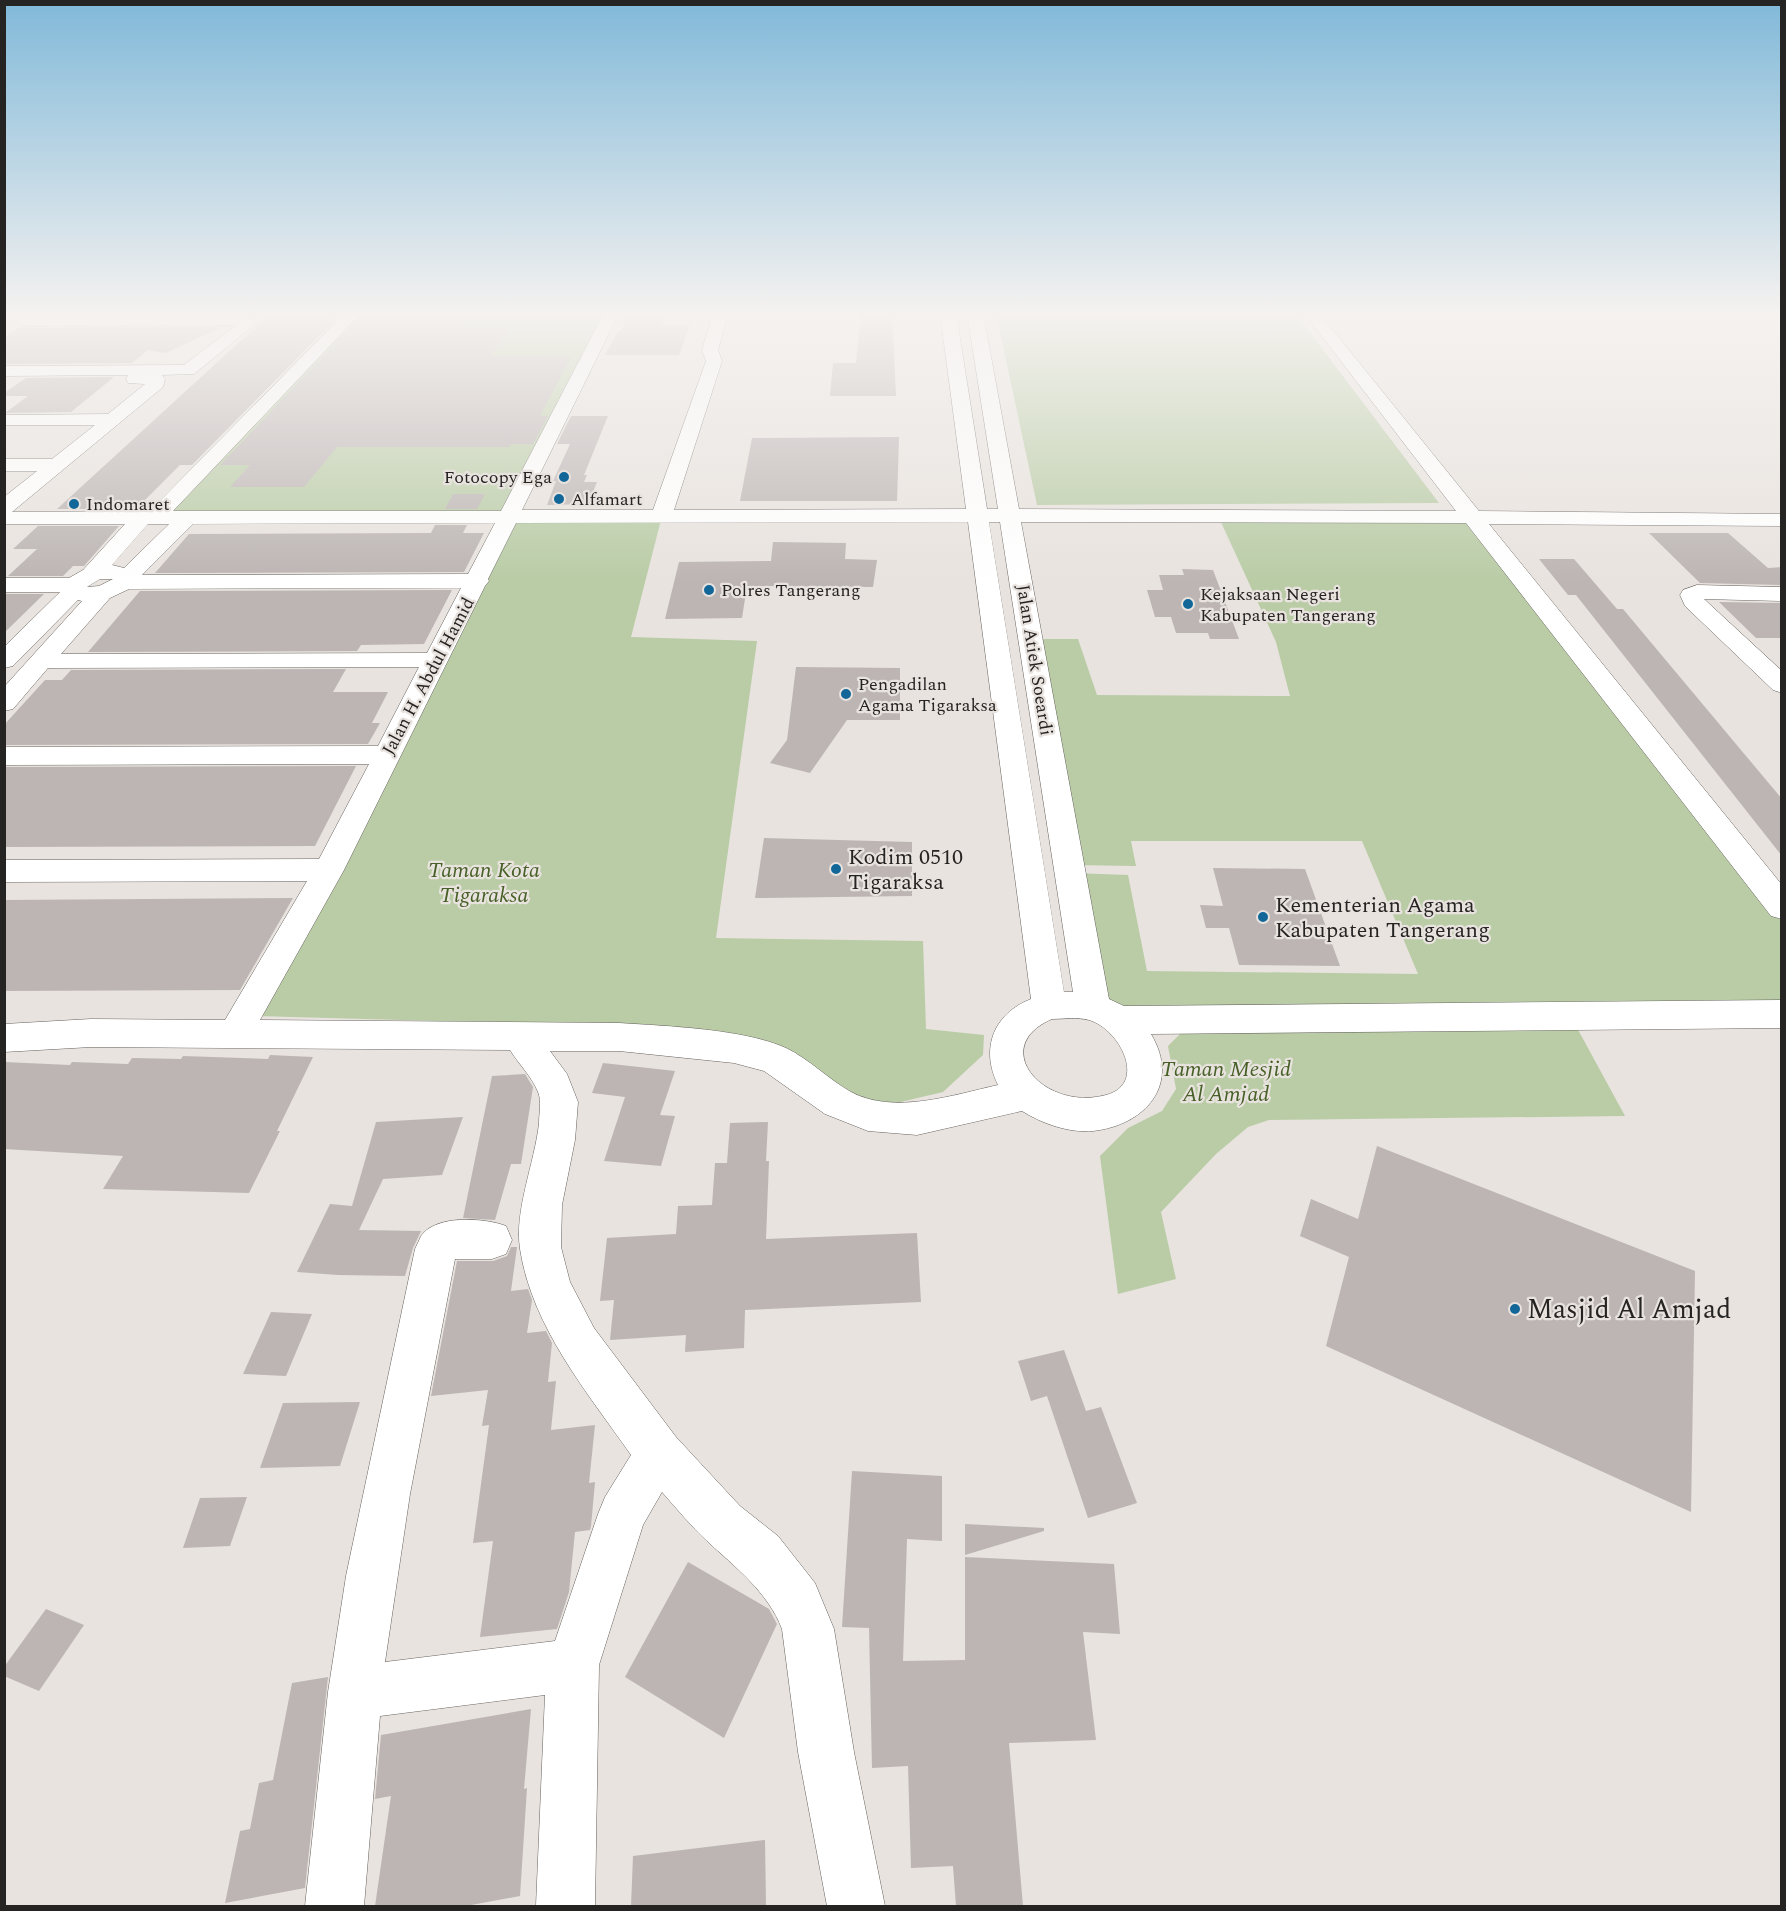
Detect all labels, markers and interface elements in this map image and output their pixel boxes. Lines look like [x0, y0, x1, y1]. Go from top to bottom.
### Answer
place label: Fotocopy Ega [444, 464, 552, 491]
marker: Fotocopy Ega [557, 470, 571, 484]
place label: Alfamart [571, 486, 642, 513]
place label: Indomaret [86, 491, 170, 518]
marker: Alfamart [552, 492, 566, 506]
marker: Indomaret [67, 497, 81, 511]
place label: Polres Tangerang [721, 577, 861, 604]
place label: Kejaksaan Negeri Kabupaten Tangerang [1200, 581, 1376, 629]
marker: Polres Tangerang [702, 583, 716, 597]
street label: Jalan Atiek Soeardi [1009, 583, 1060, 738]
street label: Jalan H. Abdul Hamid [375, 592, 482, 760]
marker: Kejaksaan Negeri Kabupaten Tangerang [1181, 597, 1195, 611]
place label: Pengadilan Agama Tigaraksa [858, 671, 997, 719]
marker: Pengadilan Agama Tigaraksa [839, 687, 853, 701]
place label: Kodim 0510 Tigaraksa [848, 841, 963, 899]
park label: Taman Kota Tigaraksa [428, 854, 540, 912]
marker: Kodim 0510 Tigaraksa [829, 862, 843, 876]
place label: Kementerian Agama Kabupaten Tangerang [1275, 889, 1490, 947]
marker: Kementerian Agama Kabupaten Tangerang [1256, 910, 1270, 924]
park label: Taman Mesjid Al Amjad [1161, 1053, 1291, 1111]
place label: Masjid Al Amjad [1527, 1289, 1731, 1331]
marker: Masjid Al Amjad [1508, 1302, 1522, 1316]

